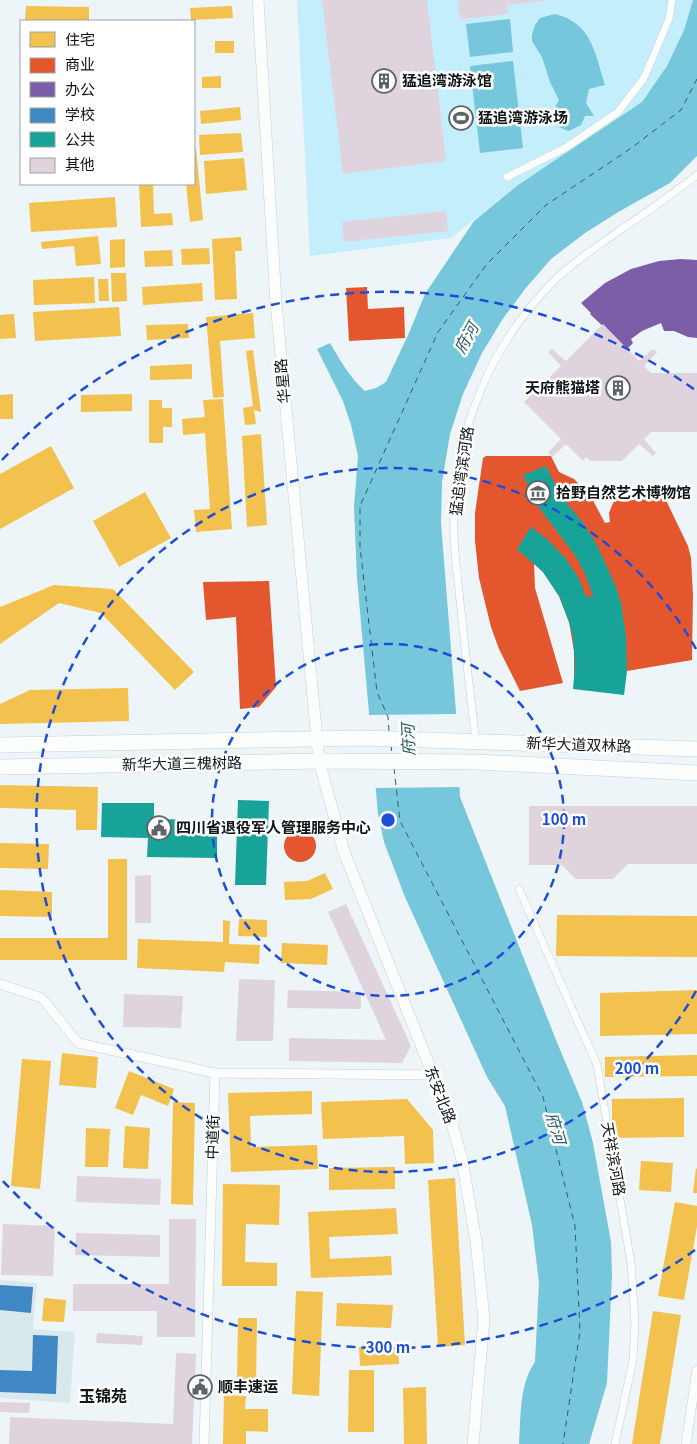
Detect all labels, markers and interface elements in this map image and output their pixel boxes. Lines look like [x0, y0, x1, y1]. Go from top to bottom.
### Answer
legend [20, 20, 195, 185]
text: 住宅 [65, 28, 95, 49]
text: 商业 [65, 53, 95, 74]
building icon: 猛追湾游泳馆 [371, 68, 397, 94]
place label: 猛追湾游泳馆 [402, 69, 492, 90]
text: 办公 [65, 78, 95, 99]
text: 学校 [65, 103, 95, 124]
sports icon: 猛追湾游泳场 [448, 105, 474, 131]
place label: 猛追湾游泳场 [478, 106, 568, 127]
text: 公共 [65, 128, 95, 149]
text: 其他 [65, 153, 95, 174]
water label: 府河 [447, 315, 485, 357]
street label: 华星路 [269, 358, 294, 404]
building icon: 天府熊猫塔 [605, 375, 631, 401]
place label: 天府熊猫塔 [525, 376, 600, 397]
street label: 猛追湾滨河路 [444, 425, 477, 517]
museum icon: 拾野自然艺术博物馆 [525, 480, 551, 506]
place label: 拾野自然艺术博物馆 [556, 481, 691, 502]
water label: 府河 [394, 721, 420, 756]
street label: 新华大道双林路 [526, 731, 632, 756]
street label: 新华大道三槐树路 [122, 751, 242, 774]
text: 100 m [542, 808, 586, 829]
centre of rings [379, 811, 397, 829]
public building icon: 四川省退役军人管理服务中心 [146, 815, 172, 841]
place label: 四川省退役军人管理服务中心 [176, 816, 371, 837]
text: 200 m [615, 1057, 659, 1078]
street label: 东安北路 [421, 1063, 462, 1126]
water label: 府河 [541, 1109, 574, 1149]
street label: 中道街 [200, 1114, 223, 1160]
street label: 天祥滨河路 [598, 1120, 631, 1198]
text: 300 m [366, 1336, 410, 1357]
public building icon: 顺丰速运 [187, 1374, 213, 1400]
place label: 顺丰速运 [218, 1375, 278, 1396]
district label: 玉锦苑 [79, 1383, 127, 1407]

